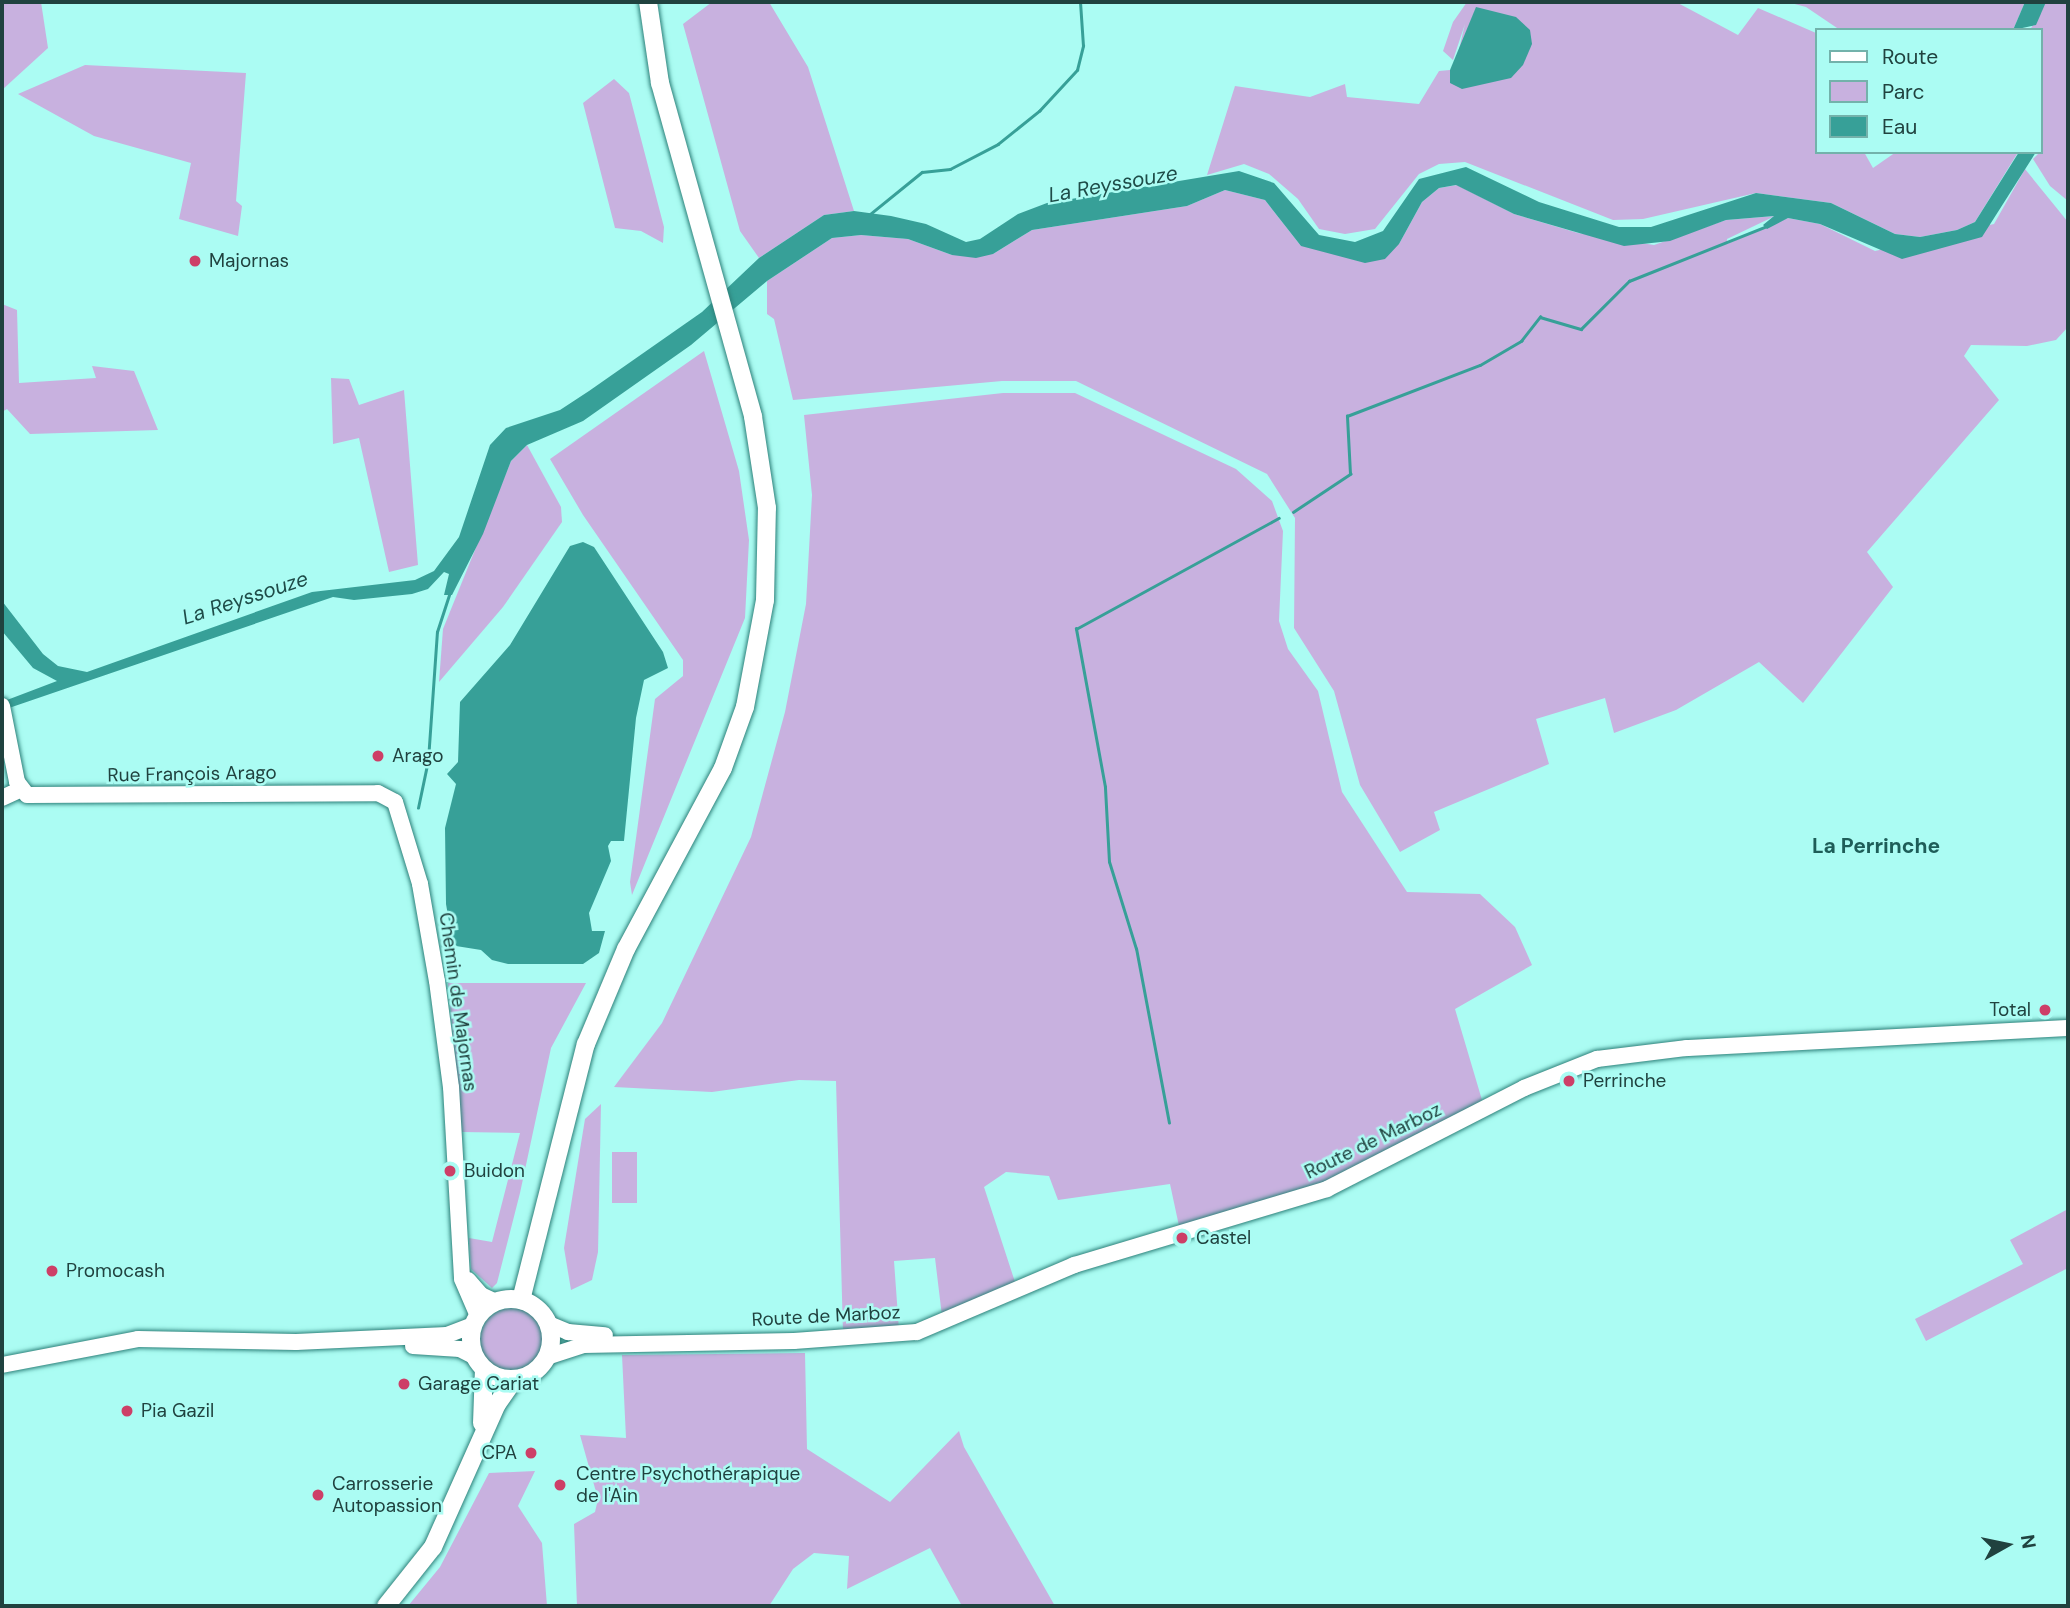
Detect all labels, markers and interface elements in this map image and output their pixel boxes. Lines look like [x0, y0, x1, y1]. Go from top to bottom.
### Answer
legend [1814, 28, 2042, 154]
text: Route [1882, 43, 1938, 71]
text: Parc [1882, 78, 1925, 106]
text: Eau [1882, 113, 1917, 141]
water label: La Reyssouze [1046, 160, 1180, 208]
place label: Majornas [209, 250, 289, 272]
marker: Majornas [187, 253, 203, 269]
water label: La Reyssouze [179, 566, 311, 630]
place label: Arago [392, 745, 443, 767]
marker: Arago [370, 748, 386, 764]
street label: Rue François Arago [107, 761, 277, 787]
district label: La Perrinche [1812, 833, 1940, 859]
street label: Chemin de Majornas [434, 911, 482, 1093]
place label: Total [1989, 999, 2031, 1021]
marker: Total [2037, 1002, 2053, 1018]
place label: Perrinche [1583, 1070, 1666, 1092]
marker: Perrinche [1561, 1073, 1577, 1089]
street label: Route de Marboz [1301, 1098, 1445, 1184]
place label: Buidon [464, 1160, 525, 1182]
marker: Buidon [442, 1163, 458, 1179]
place label: Castel [1196, 1227, 1251, 1249]
marker: Castel [1174, 1230, 1190, 1246]
place label: Promocash [66, 1260, 165, 1282]
marker: Promocash [44, 1263, 60, 1279]
street label: Route de Marboz [751, 1301, 901, 1331]
place label: Garage Cariat [418, 1373, 539, 1395]
marker: Garage Cariat [396, 1376, 412, 1392]
place label: Pia Gazil [141, 1400, 214, 1422]
marker: Pia Gazil [119, 1403, 135, 1419]
place label: CPA [481, 1442, 517, 1464]
marker: CPA [523, 1445, 539, 1461]
place label: Centre Psychothérapique de l'Ain [576, 1463, 800, 1507]
place label: Carrosserie Autopassion [332, 1473, 442, 1517]
marker: Centre Psychothérapique de l'Ain [550, 1475, 570, 1495]
marker: Carrosserie Autopassion [310, 1487, 326, 1503]
north arrow [1972, 1510, 2042, 1580]
text: N [2015, 1533, 2042, 1550]

